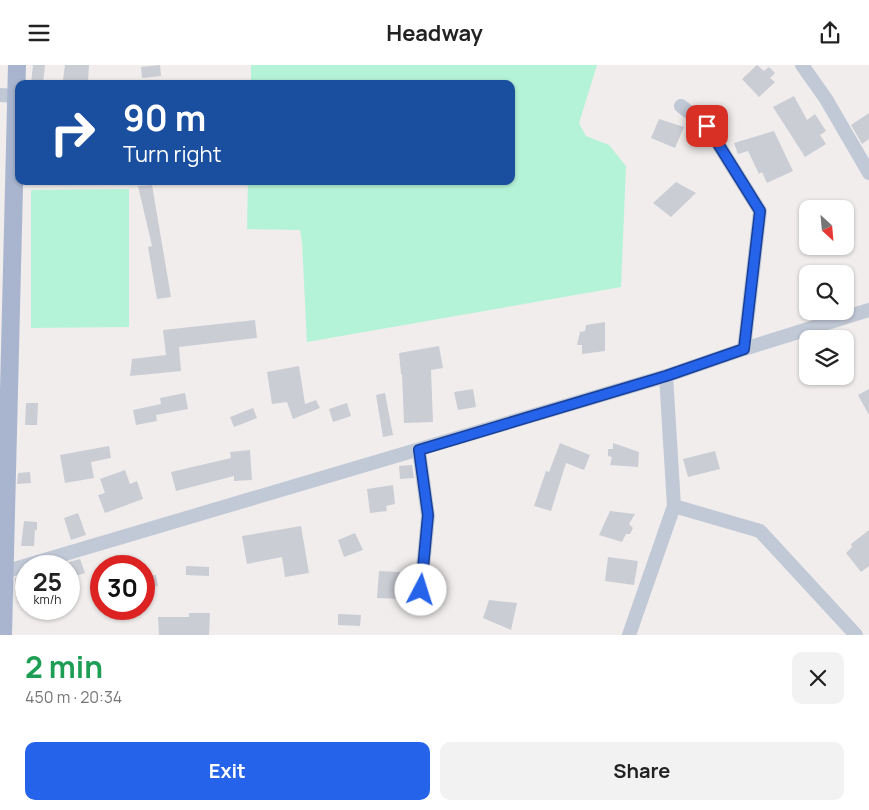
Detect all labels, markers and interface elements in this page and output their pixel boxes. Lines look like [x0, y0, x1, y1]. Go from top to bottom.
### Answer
text: Headway [386, 18, 483, 48]
icon: menu [25, 19, 53, 47]
icon: share [816, 19, 844, 47]
text: 90 m [123, 94, 206, 142]
icon: right [40, 100, 105, 165]
pin [686, 105, 728, 147]
icon: arrive [693, 112, 721, 140]
text: Turn right [123, 139, 221, 169]
north arrow [799, 200, 854, 255]
map controls [799, 200, 854, 385]
button: search [799, 265, 854, 320]
button: layers [799, 330, 854, 385]
speed limit sign: 30 [90, 555, 155, 620]
position arrow [394, 563, 446, 615]
text: 25 [33, 564, 62, 599]
text: km/h [34, 591, 61, 608]
text: 2 min [25, 646, 103, 687]
button: close [792, 652, 844, 704]
text: 450 m · 20:34 [25, 686, 122, 708]
button: Exit [25, 742, 430, 800]
button: Share [440, 742, 844, 800]

